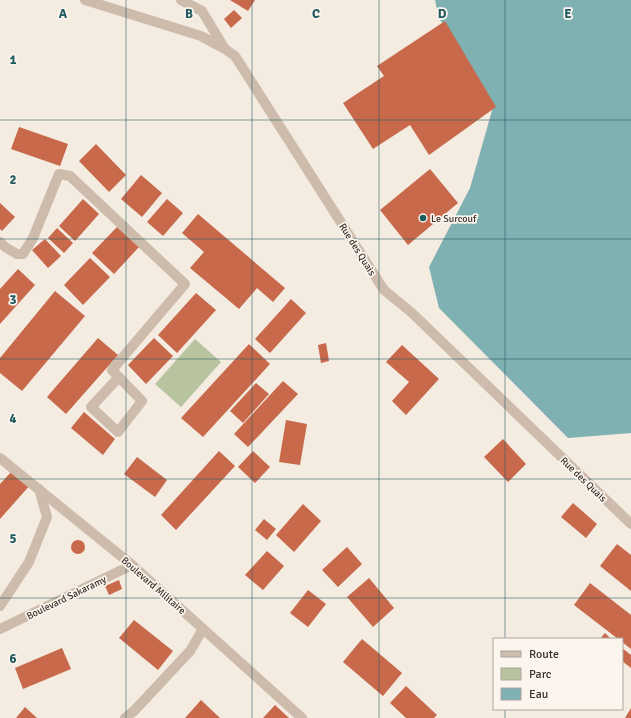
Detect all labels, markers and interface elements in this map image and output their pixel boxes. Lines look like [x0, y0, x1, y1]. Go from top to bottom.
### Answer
text: A [59, 6, 68, 22]
text: B [185, 6, 193, 22]
text: C [312, 6, 320, 22]
text: D [438, 6, 447, 22]
text: E [564, 6, 572, 22]
text: 1 [9, 52, 17, 68]
text: 2 [9, 172, 17, 188]
marker: Le Surcouf [418, 213, 428, 223]
place label: Le Surcouf [431, 213, 477, 225]
street label: Rue des Quais [336, 221, 378, 278]
text: 3 [9, 292, 17, 308]
text: 4 [9, 411, 17, 427]
street label: Rue des Quais [558, 455, 609, 505]
text: 5 [9, 531, 17, 547]
street label: Boulevard Militaire [119, 555, 188, 617]
street label: Boulevard Sakaramy [25, 573, 108, 622]
legend [493, 638, 623, 710]
text: Route [529, 647, 559, 662]
text: 6 [9, 651, 17, 667]
text: Parc [529, 667, 552, 682]
text: Eau [529, 687, 548, 702]

